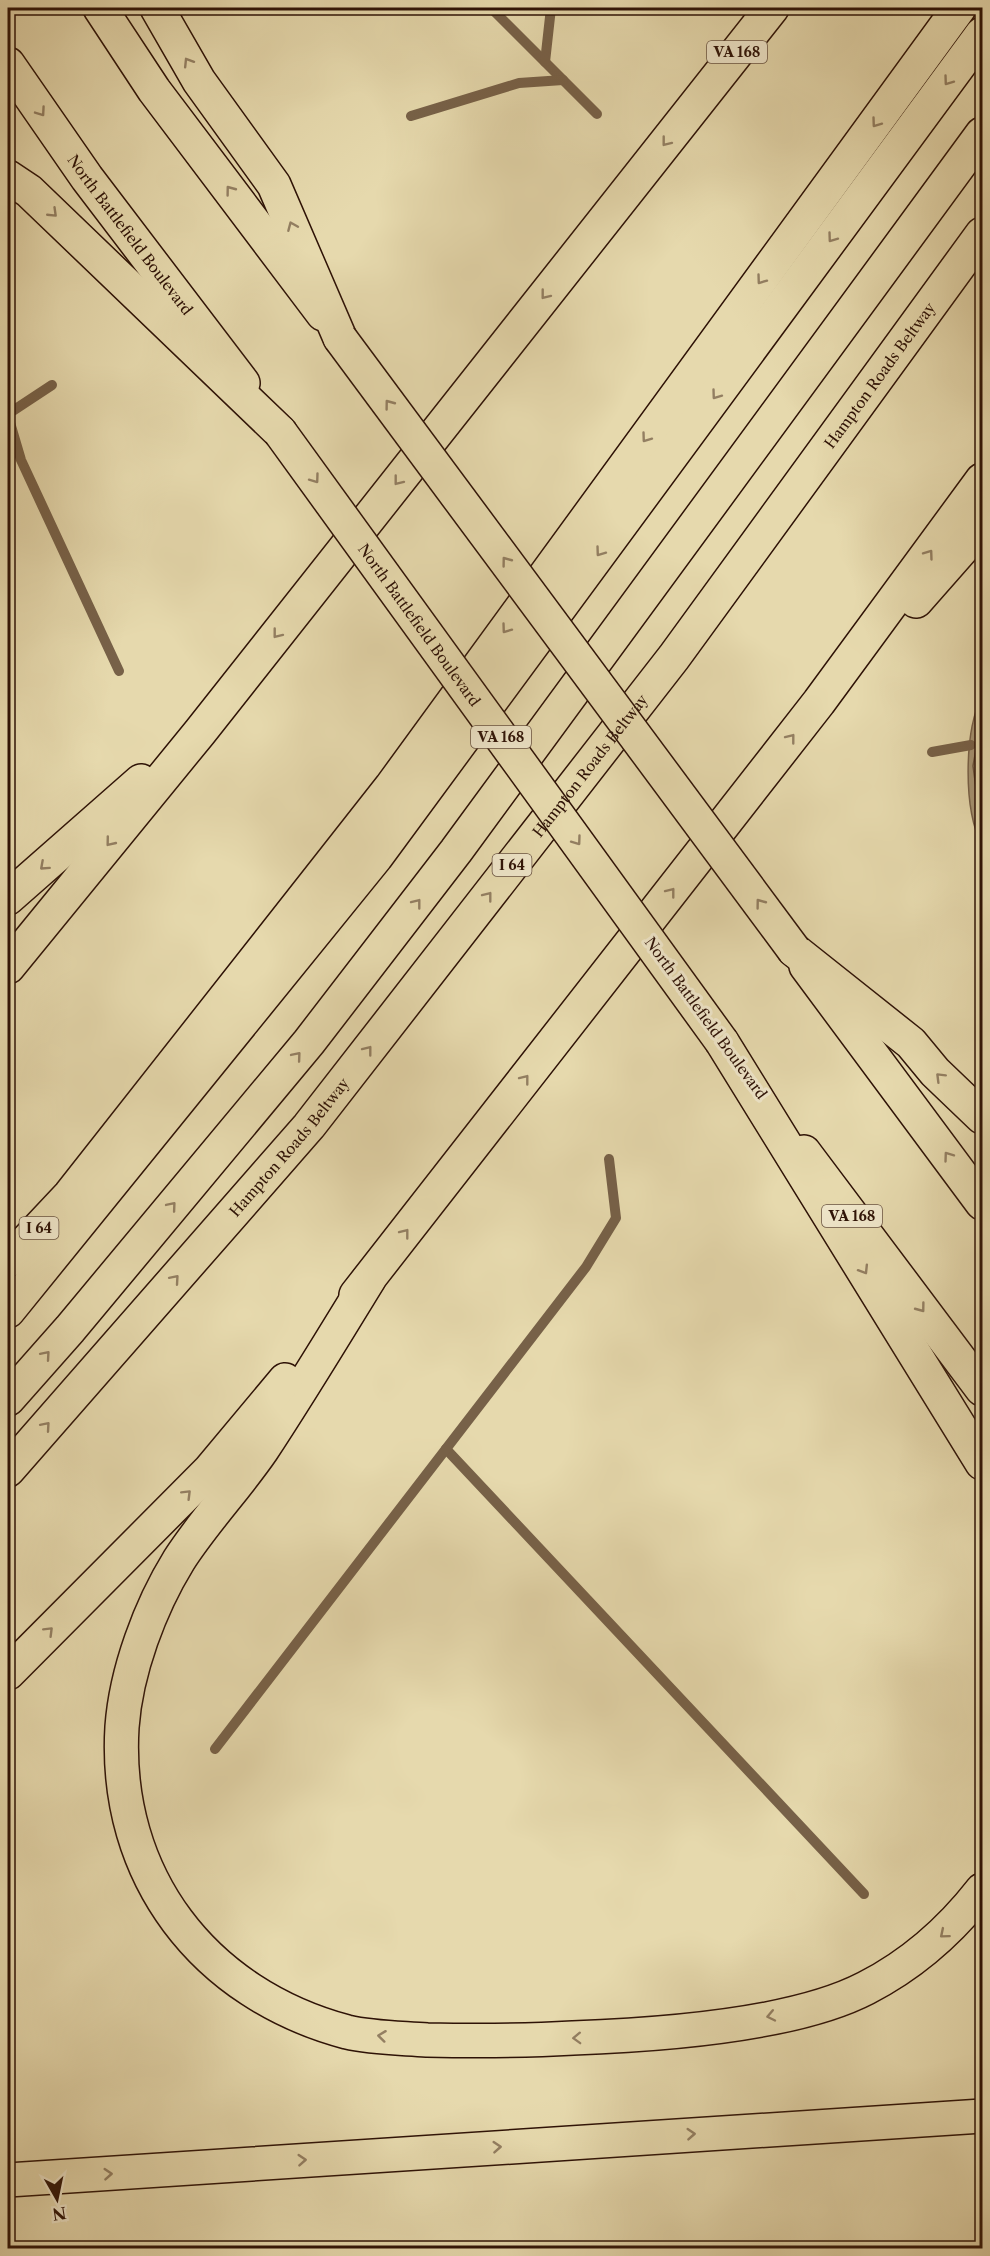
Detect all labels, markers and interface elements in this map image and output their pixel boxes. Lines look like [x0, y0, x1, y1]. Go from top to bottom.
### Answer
road number: VA 168 [707, 41, 767, 63]
one-way arrow [183, 58, 195, 68]
one-way arrow [944, 75, 955, 86]
one-way arrow [34, 105, 45, 116]
one-way arrow [872, 116, 883, 127]
one-way arrow [662, 135, 673, 146]
street label: North Battlefield Boulevard [64, 151, 197, 319]
one-way arrow [226, 185, 237, 196]
one-way arrow [46, 206, 57, 217]
one-way arrow [287, 222, 299, 233]
one-way arrow [828, 231, 839, 242]
one-way arrow [757, 274, 768, 285]
one-way arrow [541, 288, 552, 299]
street label: Hampton Roads Beltway [820, 298, 939, 452]
one-way arrow [712, 388, 723, 399]
one-way arrow [386, 400, 397, 411]
one-way arrow [642, 431, 653, 442]
one-way arrow [307, 473, 318, 484]
one-way arrow [394, 474, 405, 485]
street label: North Battlefield Boulevard [354, 540, 485, 710]
one-way arrow [596, 545, 607, 556]
one-way arrow [921, 549, 932, 560]
one-way arrow [502, 556, 513, 567]
one-way arrow [502, 623, 513, 634]
one-way arrow [274, 627, 285, 638]
street label: Hampton Roads Beltway [528, 690, 652, 841]
road number: VA 168 [471, 726, 531, 748]
one-way arrow [784, 734, 795, 745]
one-way arrow [106, 835, 117, 846]
one-way arrow [570, 835, 581, 846]
road number: I 64 [492, 854, 532, 876]
one-way arrow [40, 859, 51, 870]
one-way arrow [664, 888, 675, 899]
one-way arrow [480, 892, 491, 903]
one-way arrow [409, 898, 420, 909]
one-way arrow [756, 898, 767, 909]
street label: North Battlefield Boulevard [641, 933, 771, 1103]
one-way arrow [360, 1046, 371, 1057]
one-way arrow [290, 1052, 301, 1063]
street label: Hampton Roads Beltway [225, 1073, 353, 1220]
one-way arrow [937, 1073, 947, 1084]
one-way arrow [518, 1075, 529, 1086]
one-way arrow [944, 1151, 955, 1162]
one-way arrow [165, 1202, 176, 1213]
road number: VA 168 [822, 1205, 882, 1227]
road number: I 64 [20, 1217, 58, 1239]
one-way arrow [398, 1228, 409, 1239]
one-way arrow [857, 1264, 869, 1274]
one-way arrow [167, 1275, 178, 1286]
one-way arrow [914, 1301, 925, 1312]
one-way arrow [39, 1351, 50, 1362]
one-way arrow [39, 1422, 50, 1433]
one-way arrow [179, 1490, 190, 1501]
one-way arrow [41, 1628, 52, 1639]
one-way arrow [940, 1927, 951, 1938]
one-way arrow [766, 2009, 776, 2022]
one-way arrow [378, 2031, 387, 2043]
one-way arrow [573, 2032, 582, 2045]
one-way arrow [687, 2128, 696, 2141]
one-way arrow [492, 2141, 501, 2154]
one-way arrow [298, 2154, 307, 2167]
one-way arrow [103, 2167, 112, 2180]
north arrow [27, 2169, 87, 2229]
text: N [51, 2203, 68, 2225]

